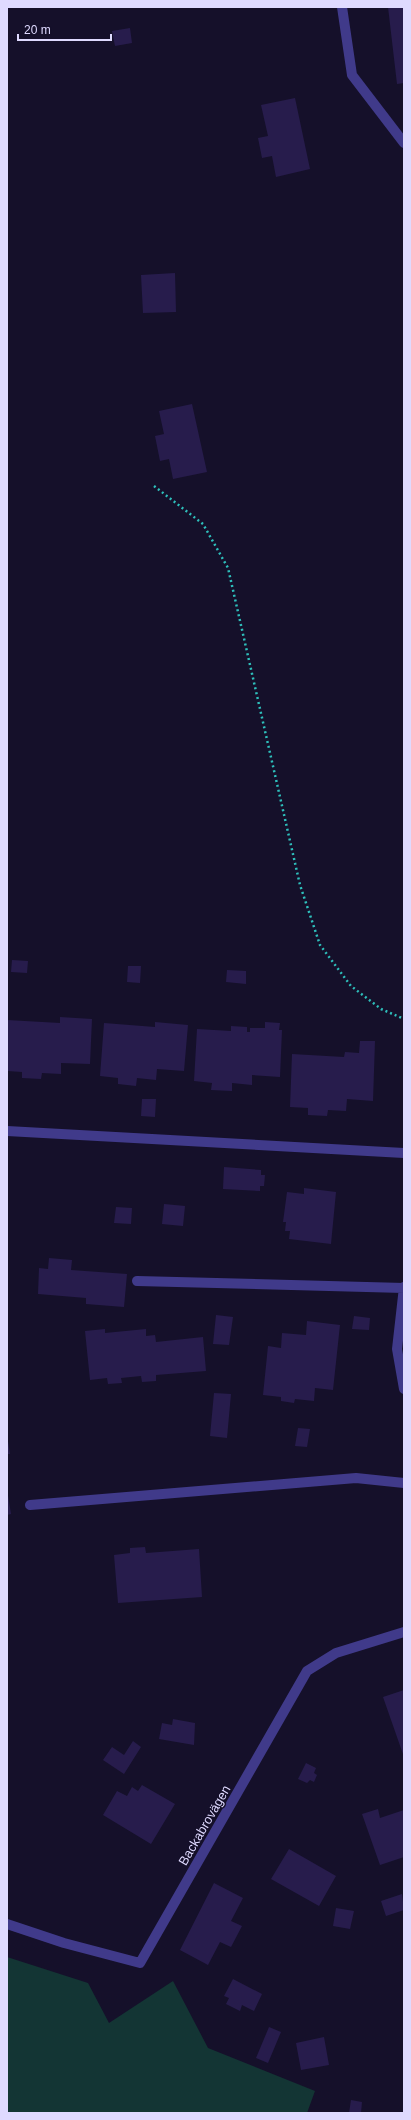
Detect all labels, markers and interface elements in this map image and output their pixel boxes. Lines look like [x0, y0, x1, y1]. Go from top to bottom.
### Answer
scale bar [18, 16, 111, 42]
text: 20 m [24, 23, 51, 37]
street label: Backabrovägen [175, 1782, 234, 1868]

